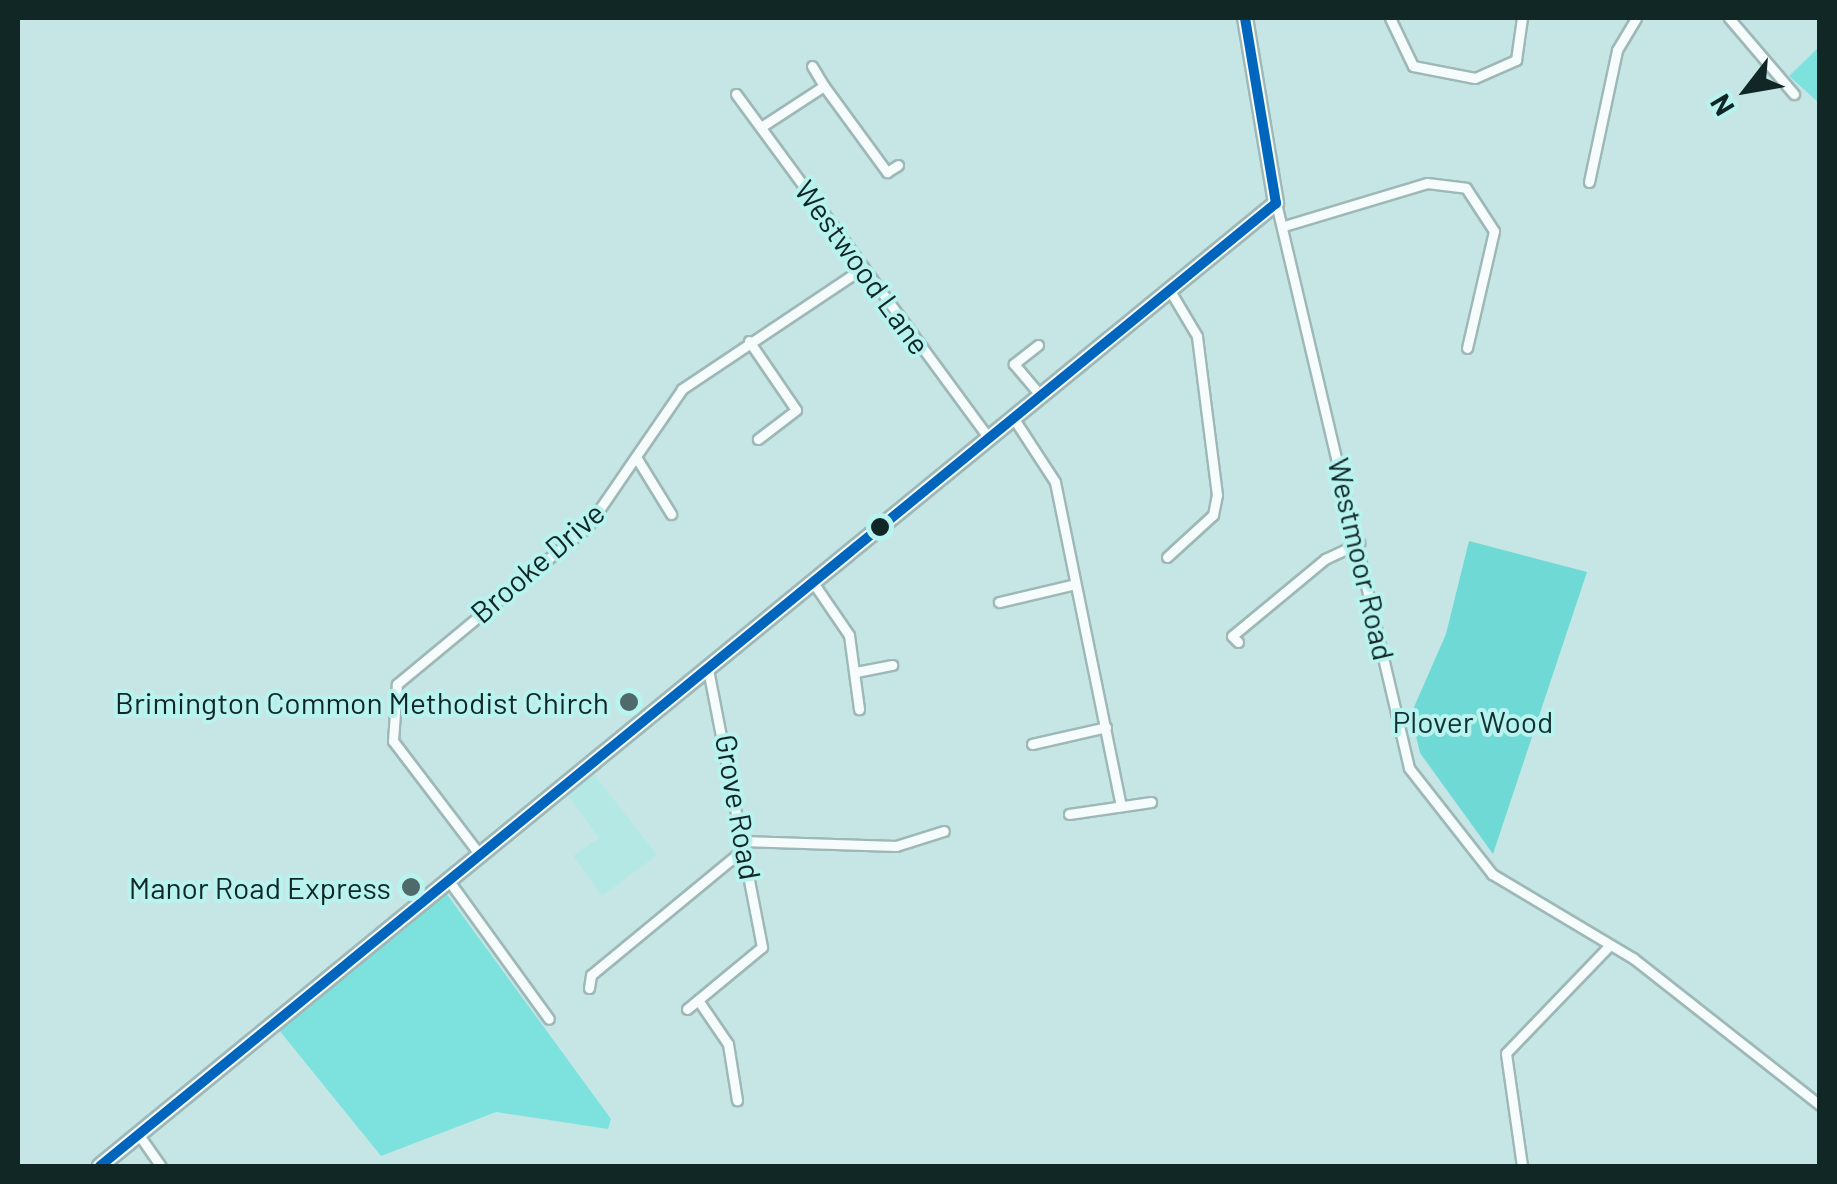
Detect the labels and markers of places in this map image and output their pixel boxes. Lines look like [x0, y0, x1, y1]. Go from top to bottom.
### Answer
unlabelled marker [870, 517, 890, 537]
place label: Brimington Common Methodist Chirch [115, 684, 609, 720]
marker: Brimington Common Methodist Chirch [618, 691, 640, 713]
place label: Manor Road Express [129, 869, 391, 905]
marker: Manor Road Express [400, 876, 422, 898]

